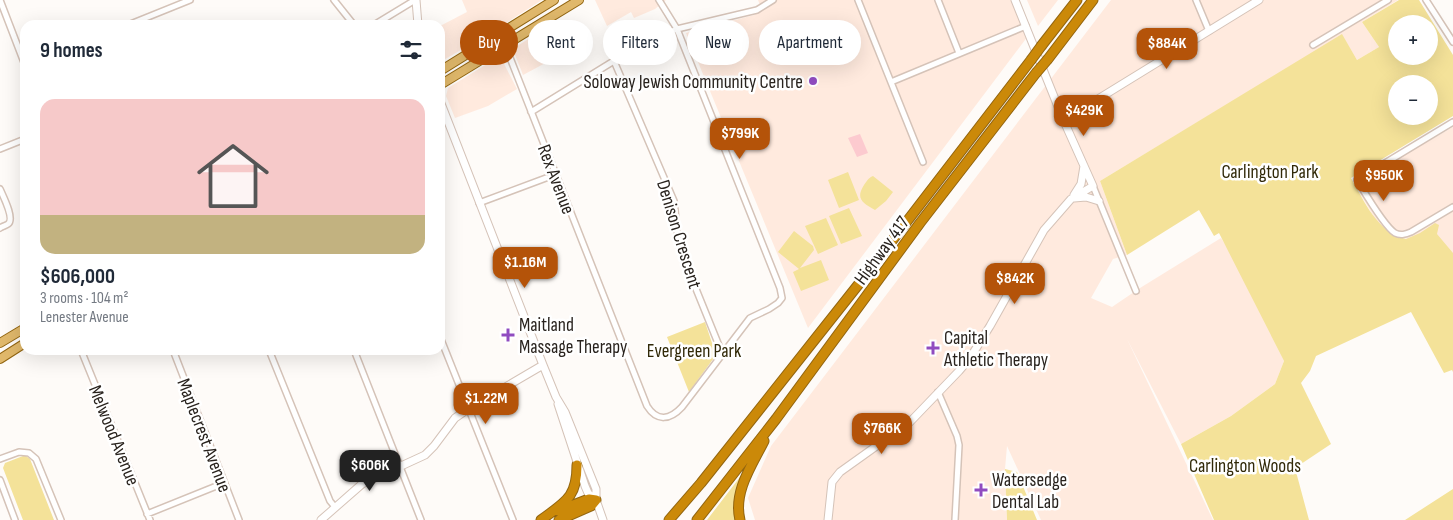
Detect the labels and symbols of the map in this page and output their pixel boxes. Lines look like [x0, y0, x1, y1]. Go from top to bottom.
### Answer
pin: $884K [1132, 28, 1202, 70]
place label: Soloway Jewish Community Centre [583, 71, 803, 94]
marker: Soloway Jewish Community Centre [807, 75, 819, 87]
pin: $429K [1049, 94, 1119, 137]
pin: $799K [705, 118, 775, 160]
street label: Rex Avenue [532, 142, 579, 218]
pin: $950K [1349, 160, 1419, 202]
park label: Carlington Park [1221, 161, 1319, 184]
street label: Denison Crescent [651, 177, 706, 292]
street label: Highway 417 [850, 212, 915, 290]
pin: $1.16M [484, 246, 566, 289]
pin: $842K [980, 262, 1050, 305]
place label: Maitland Massage Therapy [519, 314, 628, 359]
place label: Capital Athletic Therapy [943, 327, 1049, 372]
marker: Maitland Massage Therapy [501, 328, 515, 342]
park label: Evergreen Park [647, 340, 742, 363]
marker: Capital Athletic Therapy [926, 341, 940, 355]
street label: Maplecrest Avenue [171, 375, 236, 496]
street label: Melwood Avenue [83, 382, 144, 489]
pin: $1.22M [445, 382, 527, 425]
pin: $766K [847, 412, 917, 455]
pin: $606K [335, 450, 405, 492]
park label: Carlington Woods [1189, 455, 1301, 478]
place label: Watersedge Dental Lab [992, 469, 1067, 514]
marker: Watersedge Dental Lab [974, 483, 988, 497]

